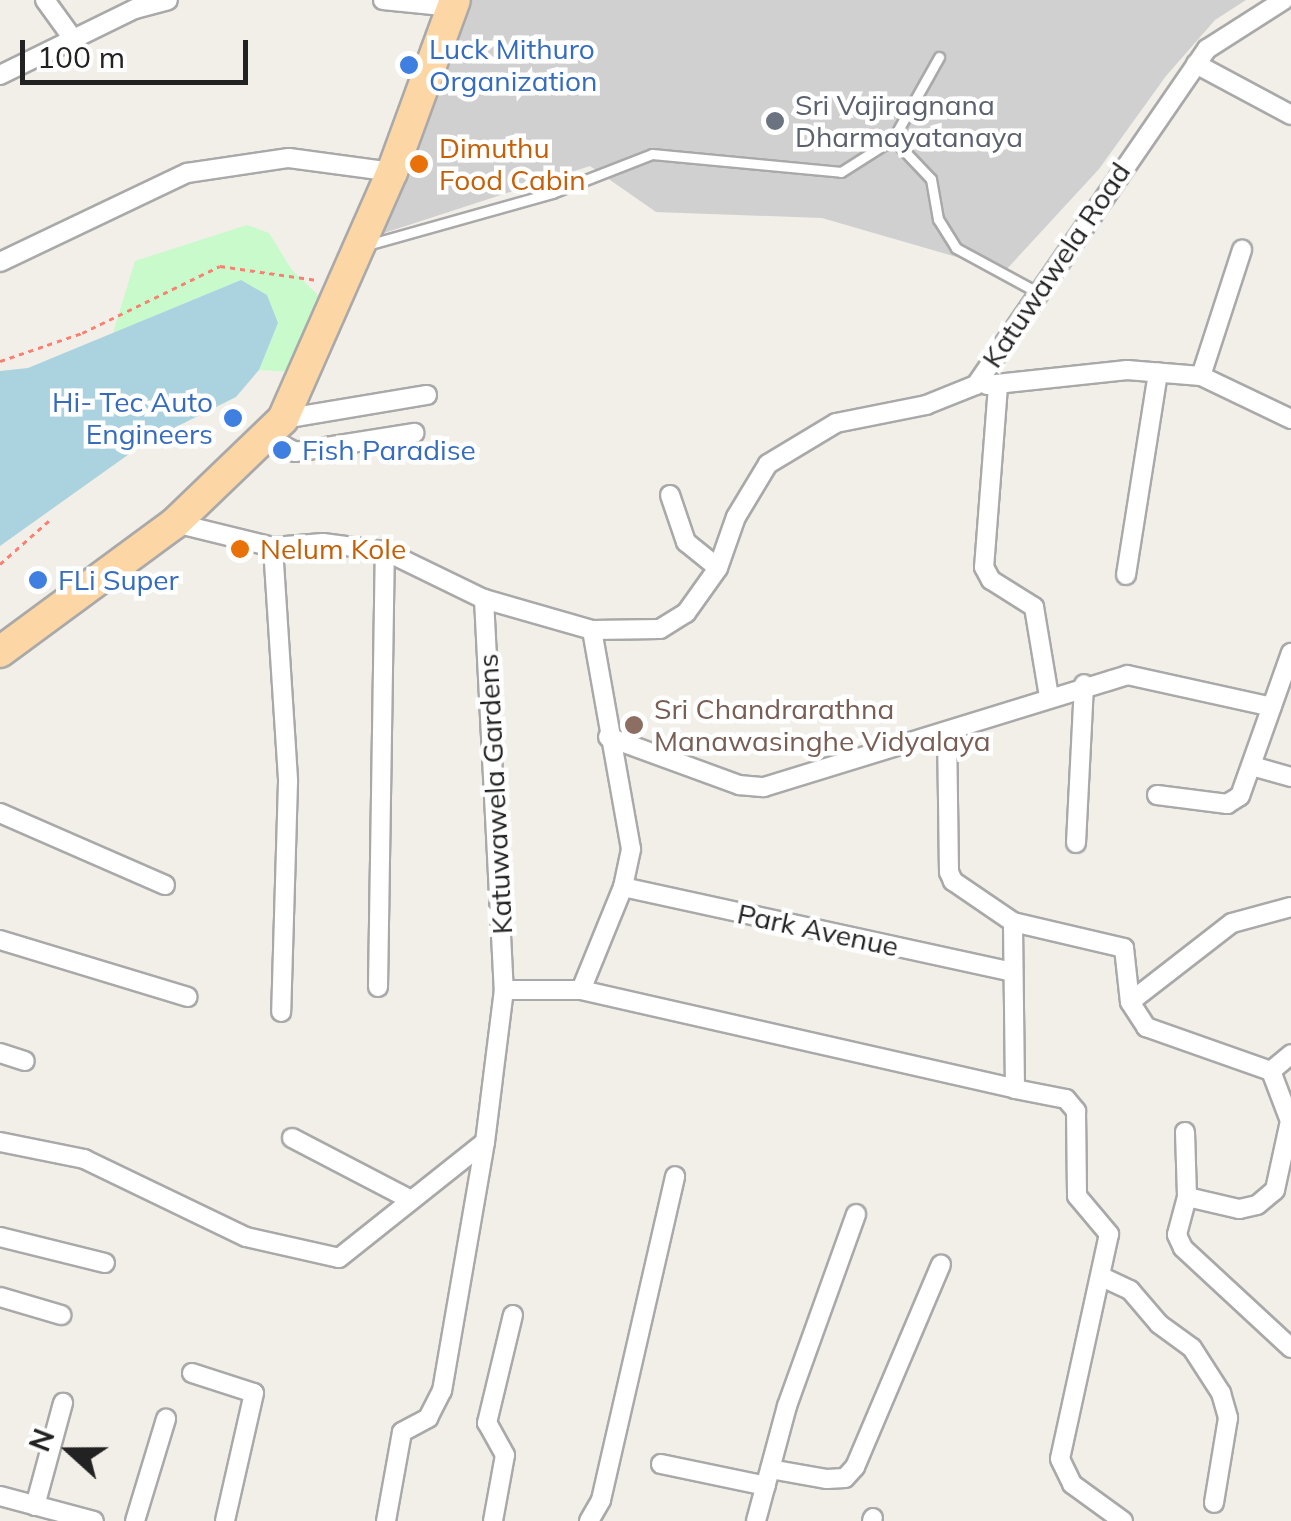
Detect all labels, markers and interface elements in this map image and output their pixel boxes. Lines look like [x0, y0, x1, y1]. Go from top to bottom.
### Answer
scale bar [25, 20, 252, 82]
place label: Luck Mithuro Organization [429, 32, 597, 98]
text: 100 m [37, 38, 125, 76]
marker: Luck Mithuro Organization [398, 54, 420, 76]
place label: Sri Vajiragnana Dharmayatanaya [795, 88, 1023, 154]
marker: Sri Vajiragnana Dharmayatanaya [764, 110, 786, 132]
place label: Dimuthu Food Cabin [439, 131, 586, 197]
marker: Dimuthu Food Cabin [408, 153, 430, 175]
street label: Katuwawela Road [975, 156, 1137, 374]
place label: Hi- Tec Auto Engineers [52, 385, 213, 451]
marker: Hi- Tec Auto Engineers [222, 407, 244, 429]
place label: Fish Paradise [302, 433, 476, 467]
marker: Fish Paradise [271, 439, 293, 461]
place label: Nelum Kole [260, 532, 406, 566]
marker: Nelum Kole [229, 538, 251, 560]
place label: FLi Super [58, 563, 179, 597]
marker: FLi Super [27, 569, 49, 591]
street label: Katuwawela Gardens [471, 653, 519, 935]
place label: Sri Chandrarathna Manawasinghe Vidyalaya [654, 692, 991, 758]
marker: Sri Chandrarathna Manawasinghe Vidyalaya [623, 714, 645, 736]
street label: Park Avenue [734, 897, 902, 963]
north arrow [20, 1401, 120, 1501]
text: N [21, 1424, 62, 1456]

